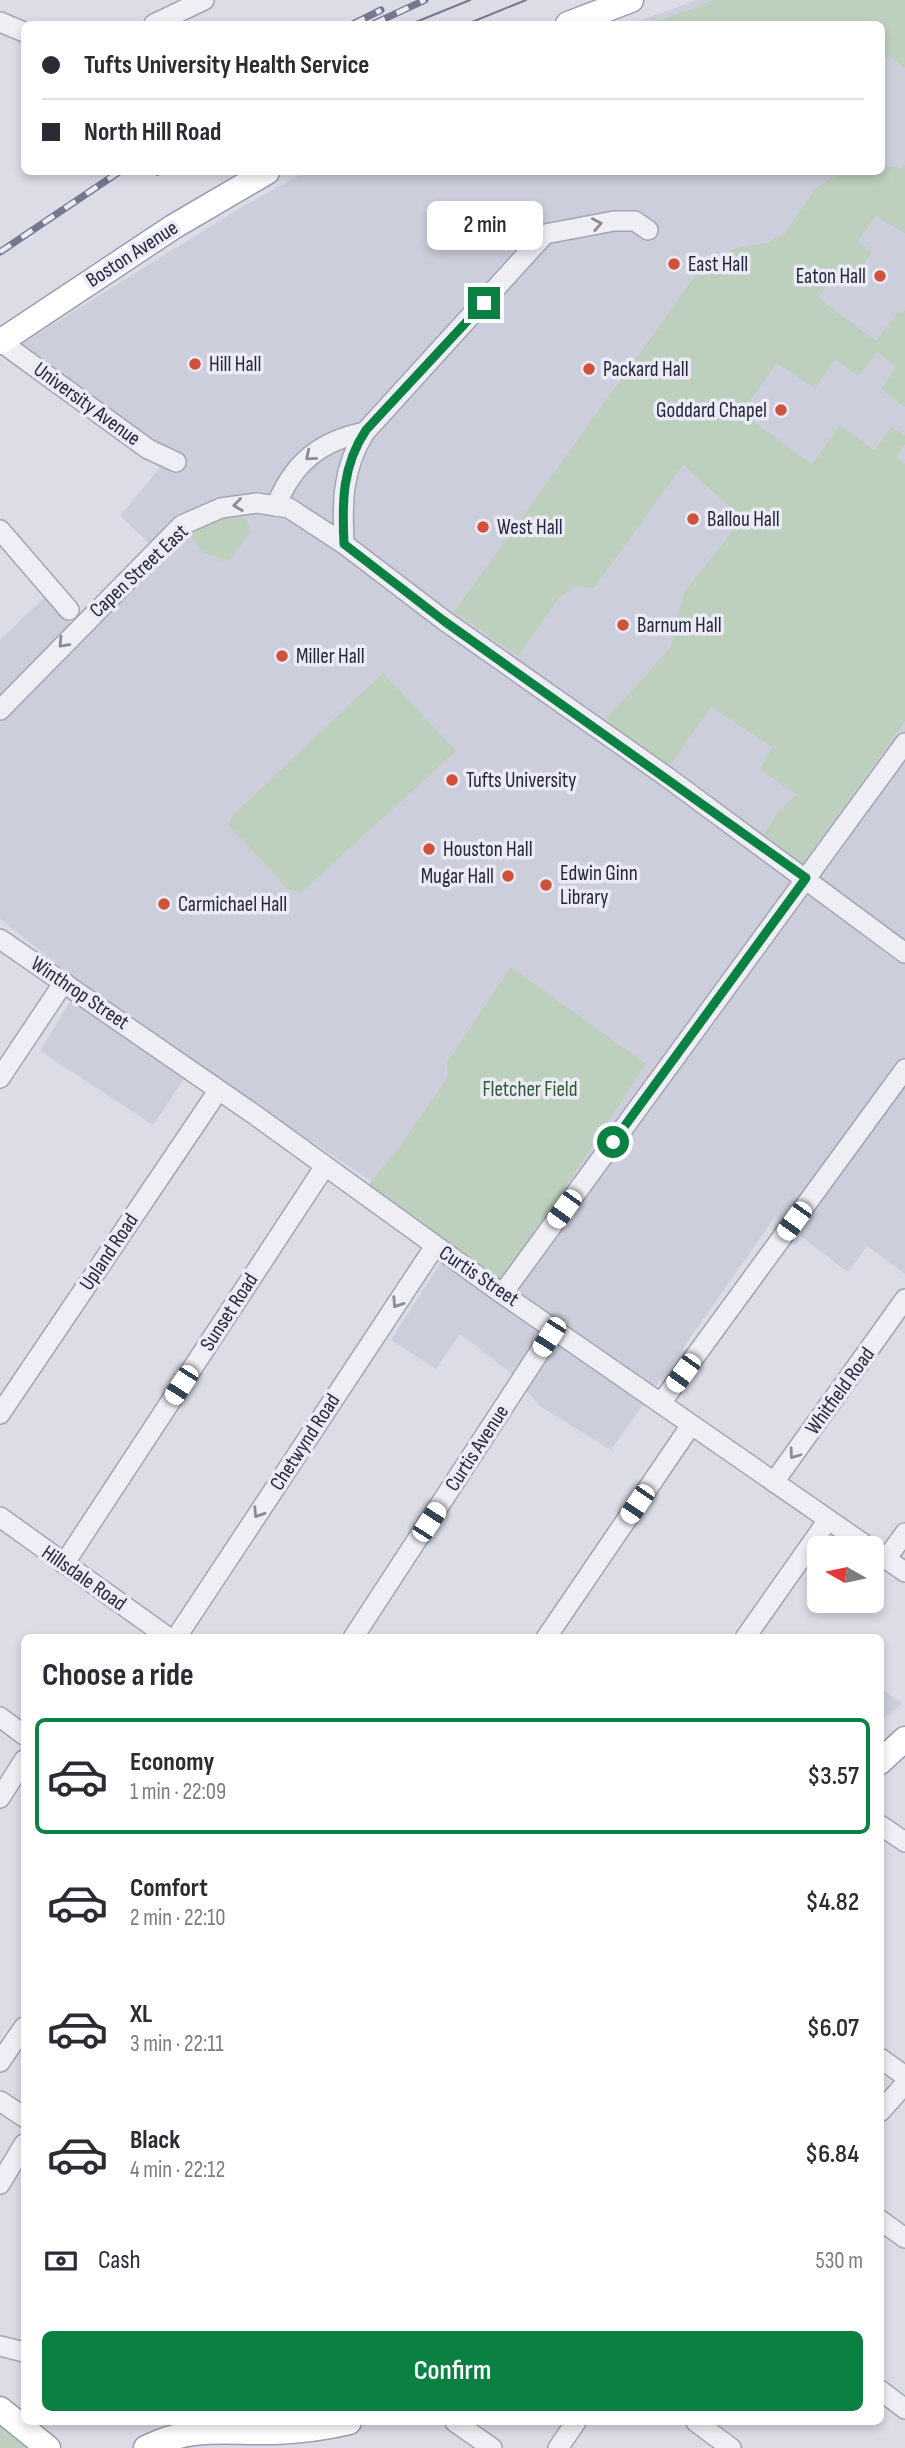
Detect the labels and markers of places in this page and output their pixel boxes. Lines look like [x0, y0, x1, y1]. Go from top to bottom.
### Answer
place label: East Hall [688, 252, 748, 277]
marker: East Hall [666, 256, 682, 272]
place label: Eaton Hall [796, 264, 866, 289]
marker: Eaton Hall [872, 268, 888, 284]
place label: Hill Hall [209, 352, 261, 377]
marker: Hill Hall [187, 356, 203, 372]
place label: Packard Hall [603, 357, 689, 382]
marker: Packard Hall [581, 361, 597, 377]
place label: Goddard Chapel [656, 398, 767, 423]
marker: Goddard Chapel [773, 402, 789, 418]
place label: Ballou Hall [707, 507, 780, 532]
marker: Ballou Hall [685, 511, 701, 527]
place label: West Hall [497, 515, 563, 540]
marker: West Hall [475, 519, 491, 535]
place label: Barnum Hall [637, 613, 722, 638]
marker: Barnum Hall [615, 617, 631, 633]
place label: Miller Hall [296, 644, 365, 669]
marker: Miller Hall [274, 648, 290, 664]
place label: Tufts University [466, 768, 576, 793]
marker: Tufts University [444, 772, 460, 788]
place label: Houston Hall [443, 837, 533, 862]
marker: Houston Hall [421, 841, 437, 857]
place label: Edwin Ginn Library [560, 861, 638, 910]
place label: Mugar Hall [421, 864, 494, 889]
marker: Mugar Hall [500, 868, 516, 884]
marker: Edwin Ginn Library [538, 877, 554, 893]
place label: Carmichael Hall [178, 892, 287, 917]
marker: Carmichael Hall [156, 896, 172, 912]

